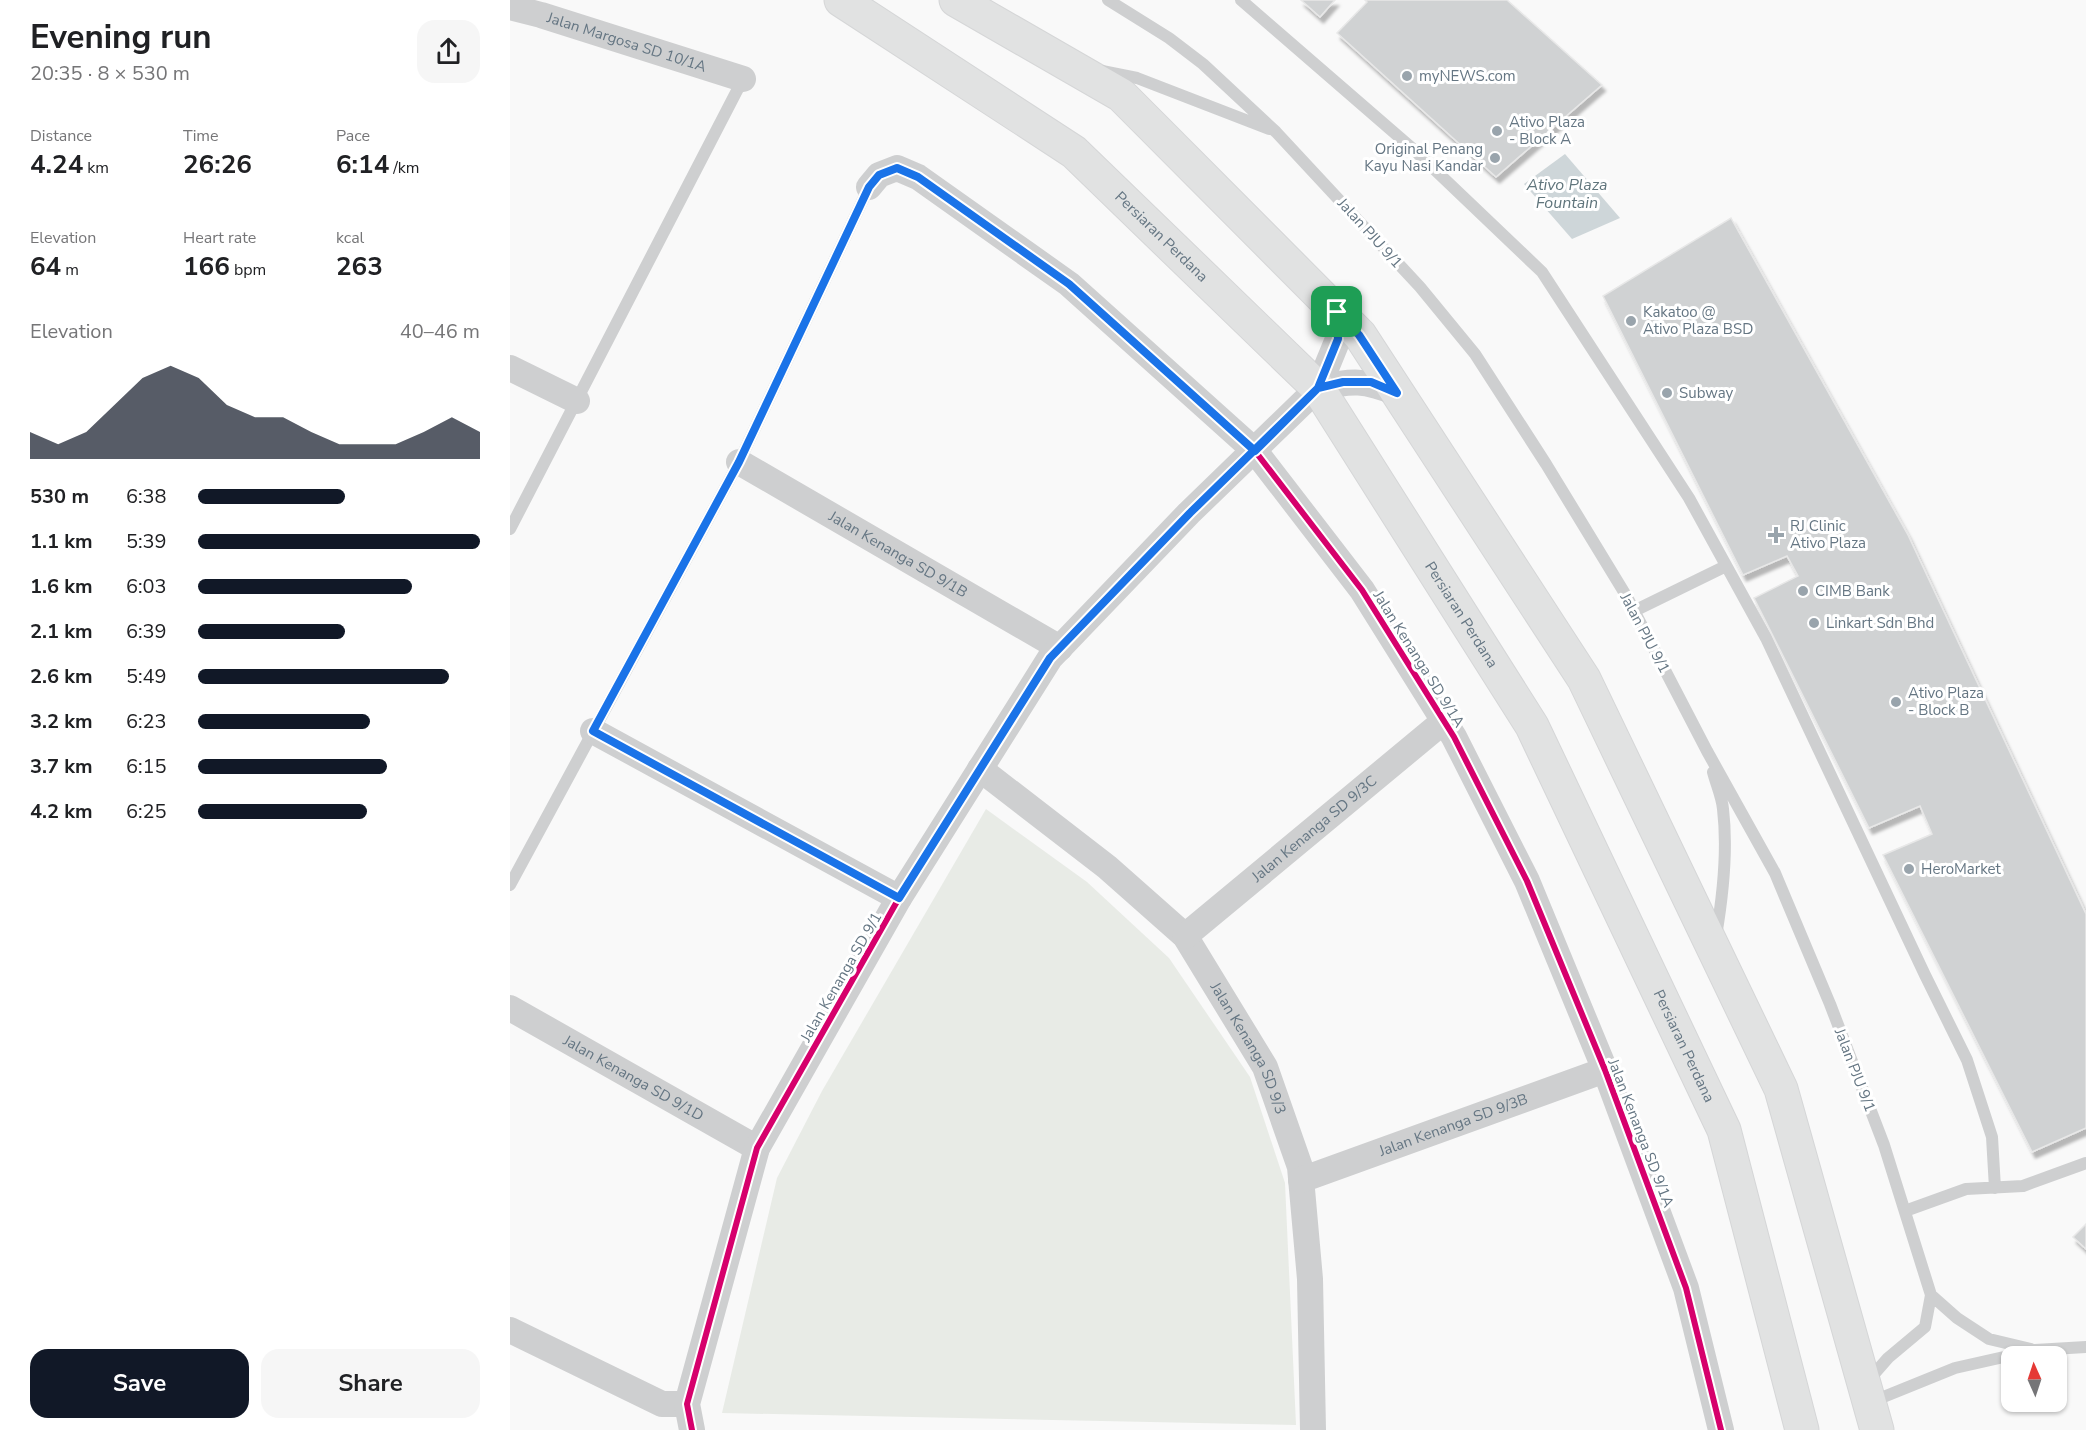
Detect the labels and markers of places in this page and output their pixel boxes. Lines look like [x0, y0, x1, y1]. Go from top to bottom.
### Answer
place label: myNEWS.com [1419, 66, 1516, 86]
marker: myNEWS.com [1400, 69, 1414, 83]
place label: Ativo Plaza - Block A [1509, 112, 1585, 149]
marker: Ativo Plaza - Block A [1490, 124, 1504, 138]
place label: Original Penang Kayu Nasi Kandar [1364, 139, 1484, 176]
marker: Original Penang Kayu Nasi Kandar [1488, 151, 1502, 165]
pin [1311, 286, 1362, 337]
place label: Kakatoo @ Ativo Plaza BSD [1643, 302, 1753, 339]
marker: Kakatoo @ Ativo Plaza BSD [1624, 314, 1638, 328]
place label: Subway [1679, 383, 1734, 403]
marker: Subway [1660, 386, 1674, 400]
place label: RJ Clinic Ativo Plaza [1790, 516, 1866, 553]
marker: RJ Clinic Ativo Plaza [1767, 526, 1785, 544]
place label: CIMB Bank [1815, 581, 1890, 601]
marker: CIMB Bank [1796, 584, 1810, 598]
place label: Linkart Sdn Bhd [1826, 613, 1934, 633]
marker: Linkart Sdn Bhd [1807, 616, 1821, 630]
place label: Ativo Plaza - Block B [1908, 683, 1984, 720]
marker: Ativo Plaza - Block B [1889, 695, 1903, 709]
place label: HeroMarket [1921, 859, 2001, 879]
marker: HeroMarket [1902, 862, 1916, 876]

